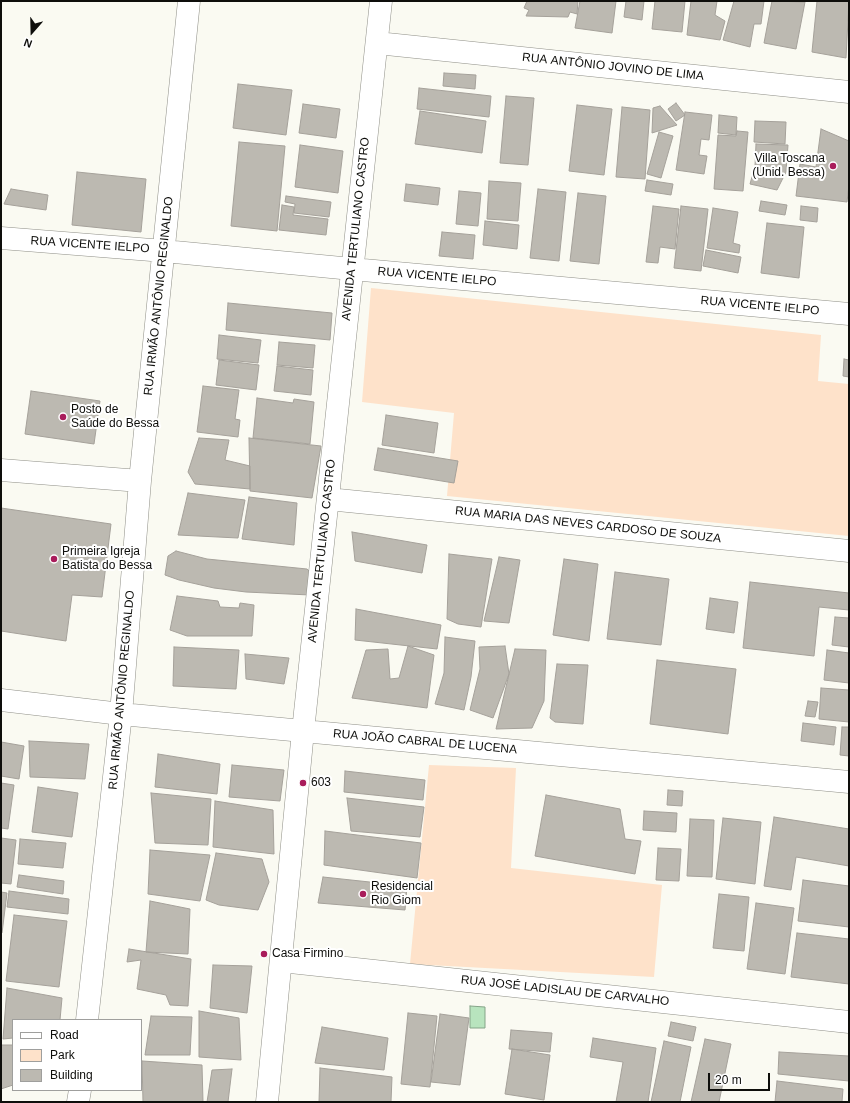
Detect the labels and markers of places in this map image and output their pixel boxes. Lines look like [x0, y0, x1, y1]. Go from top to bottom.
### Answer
place label: Villa Toscana (Unid. Bessa) [752, 152, 825, 180]
marker: Villa Toscana (Unid. Bessa) [828, 161, 838, 171]
place label: Posto de Saúde do Bessa [71, 403, 159, 431]
marker: Posto de Saúde do Bessa [58, 412, 68, 422]
place label: Primeira Igreja Batista do Bessa [62, 545, 152, 573]
marker: Primeira Igreja Batista do Bessa [49, 554, 59, 564]
place label: 603 [311, 776, 331, 790]
marker: 603 [298, 778, 308, 788]
place label: Residencial Rio Giom [371, 880, 433, 908]
marker: Residencial Rio Giom [358, 889, 368, 899]
place label: Casa Firmino [272, 947, 343, 961]
marker: Casa Firmino [259, 949, 269, 959]

